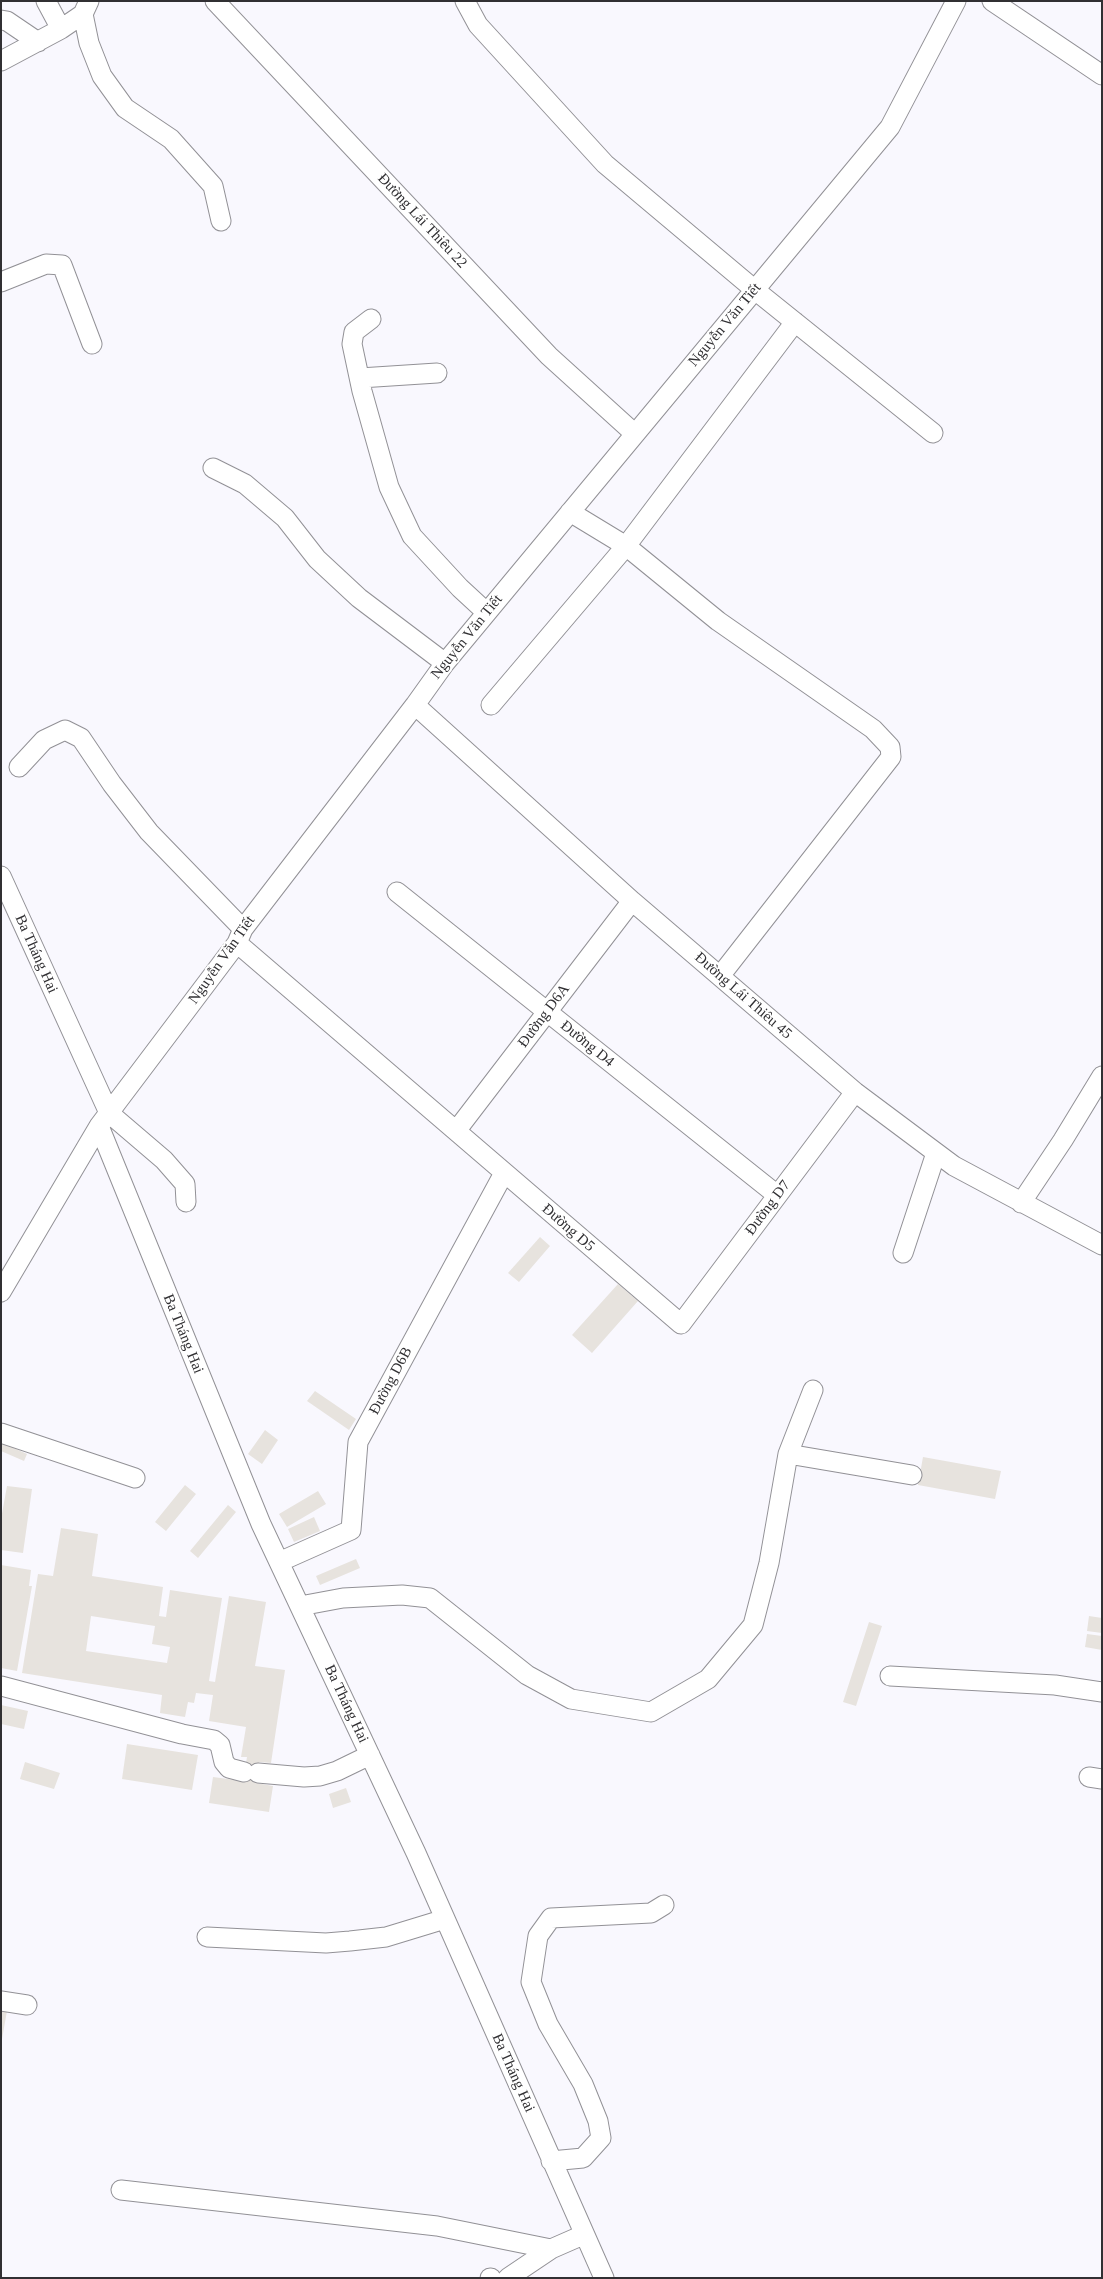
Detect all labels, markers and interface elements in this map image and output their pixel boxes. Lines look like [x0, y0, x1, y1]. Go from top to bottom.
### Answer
street label: Đường Lái Thiêu 22 [373, 170, 471, 272]
street label: Nguyễn Văn Tiết [685, 280, 765, 370]
street label: Nguyễn Văn Tiết [427, 591, 507, 683]
street label: Ba Tháng Hai [11, 912, 61, 996]
street label: Nguyễn Văn Tiết [185, 912, 259, 1008]
street label: Đường Lái Thiêu 45 [691, 949, 795, 1043]
street label: Đường D6A [514, 981, 574, 1051]
street label: Đường D4 [556, 1017, 618, 1071]
street label: Đường D7 [742, 1177, 794, 1239]
street label: Đường D5 [538, 1200, 598, 1256]
street label: Ba Tháng Hai [159, 1292, 207, 1376]
street label: Đường D6B [366, 1344, 416, 1418]
street label: Ba Tháng Hai [320, 1662, 372, 1746]
street label: Ba Tháng Hai [488, 2031, 538, 2115]

